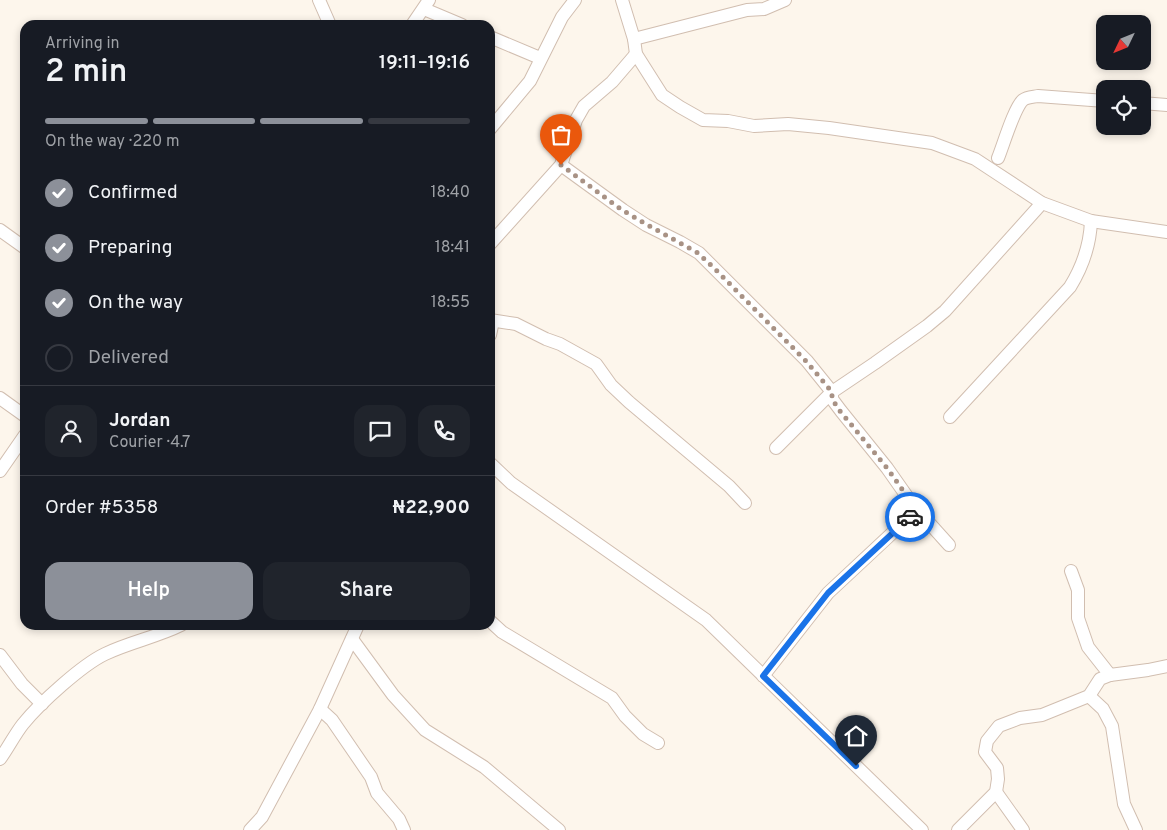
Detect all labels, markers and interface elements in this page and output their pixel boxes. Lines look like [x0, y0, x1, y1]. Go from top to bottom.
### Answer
north arrow [1096, 15, 1151, 70]
map controls [1096, 15, 1151, 135]
text: Arriving in [45, 34, 120, 54]
text: 19:11–19:16 [379, 51, 470, 75]
text: 2 min [45, 53, 127, 93]
button: locate [1096, 80, 1151, 135]
pin [540, 114, 582, 165]
icon: bag [547, 121, 575, 149]
text: On the way · 220 m [45, 132, 180, 152]
icon: check [45, 179, 73, 207]
text: Confirmed [88, 181, 178, 205]
text: 18:40 [430, 183, 470, 203]
icon: check [45, 234, 73, 262]
text: Preparing [88, 236, 172, 260]
text: 18:41 [435, 238, 470, 258]
icon: check [45, 289, 73, 317]
text: On the way [88, 291, 183, 315]
text: 18:55 [431, 293, 470, 313]
text: Delivered [88, 346, 169, 370]
button: person [45, 405, 97, 457]
button: chat [354, 405, 406, 457]
button: phone [418, 405, 470, 457]
text: Jordan [109, 409, 171, 433]
text: Courier · 4.7 [109, 433, 190, 453]
courier [885, 492, 935, 542]
text: Order #5358 [45, 496, 158, 520]
text: ₦22,900 [393, 496, 470, 520]
icon: car [896, 503, 924, 531]
button: Help [45, 562, 253, 620]
button: Share [263, 562, 470, 620]
pin [835, 715, 877, 766]
icon: home [842, 722, 870, 750]

